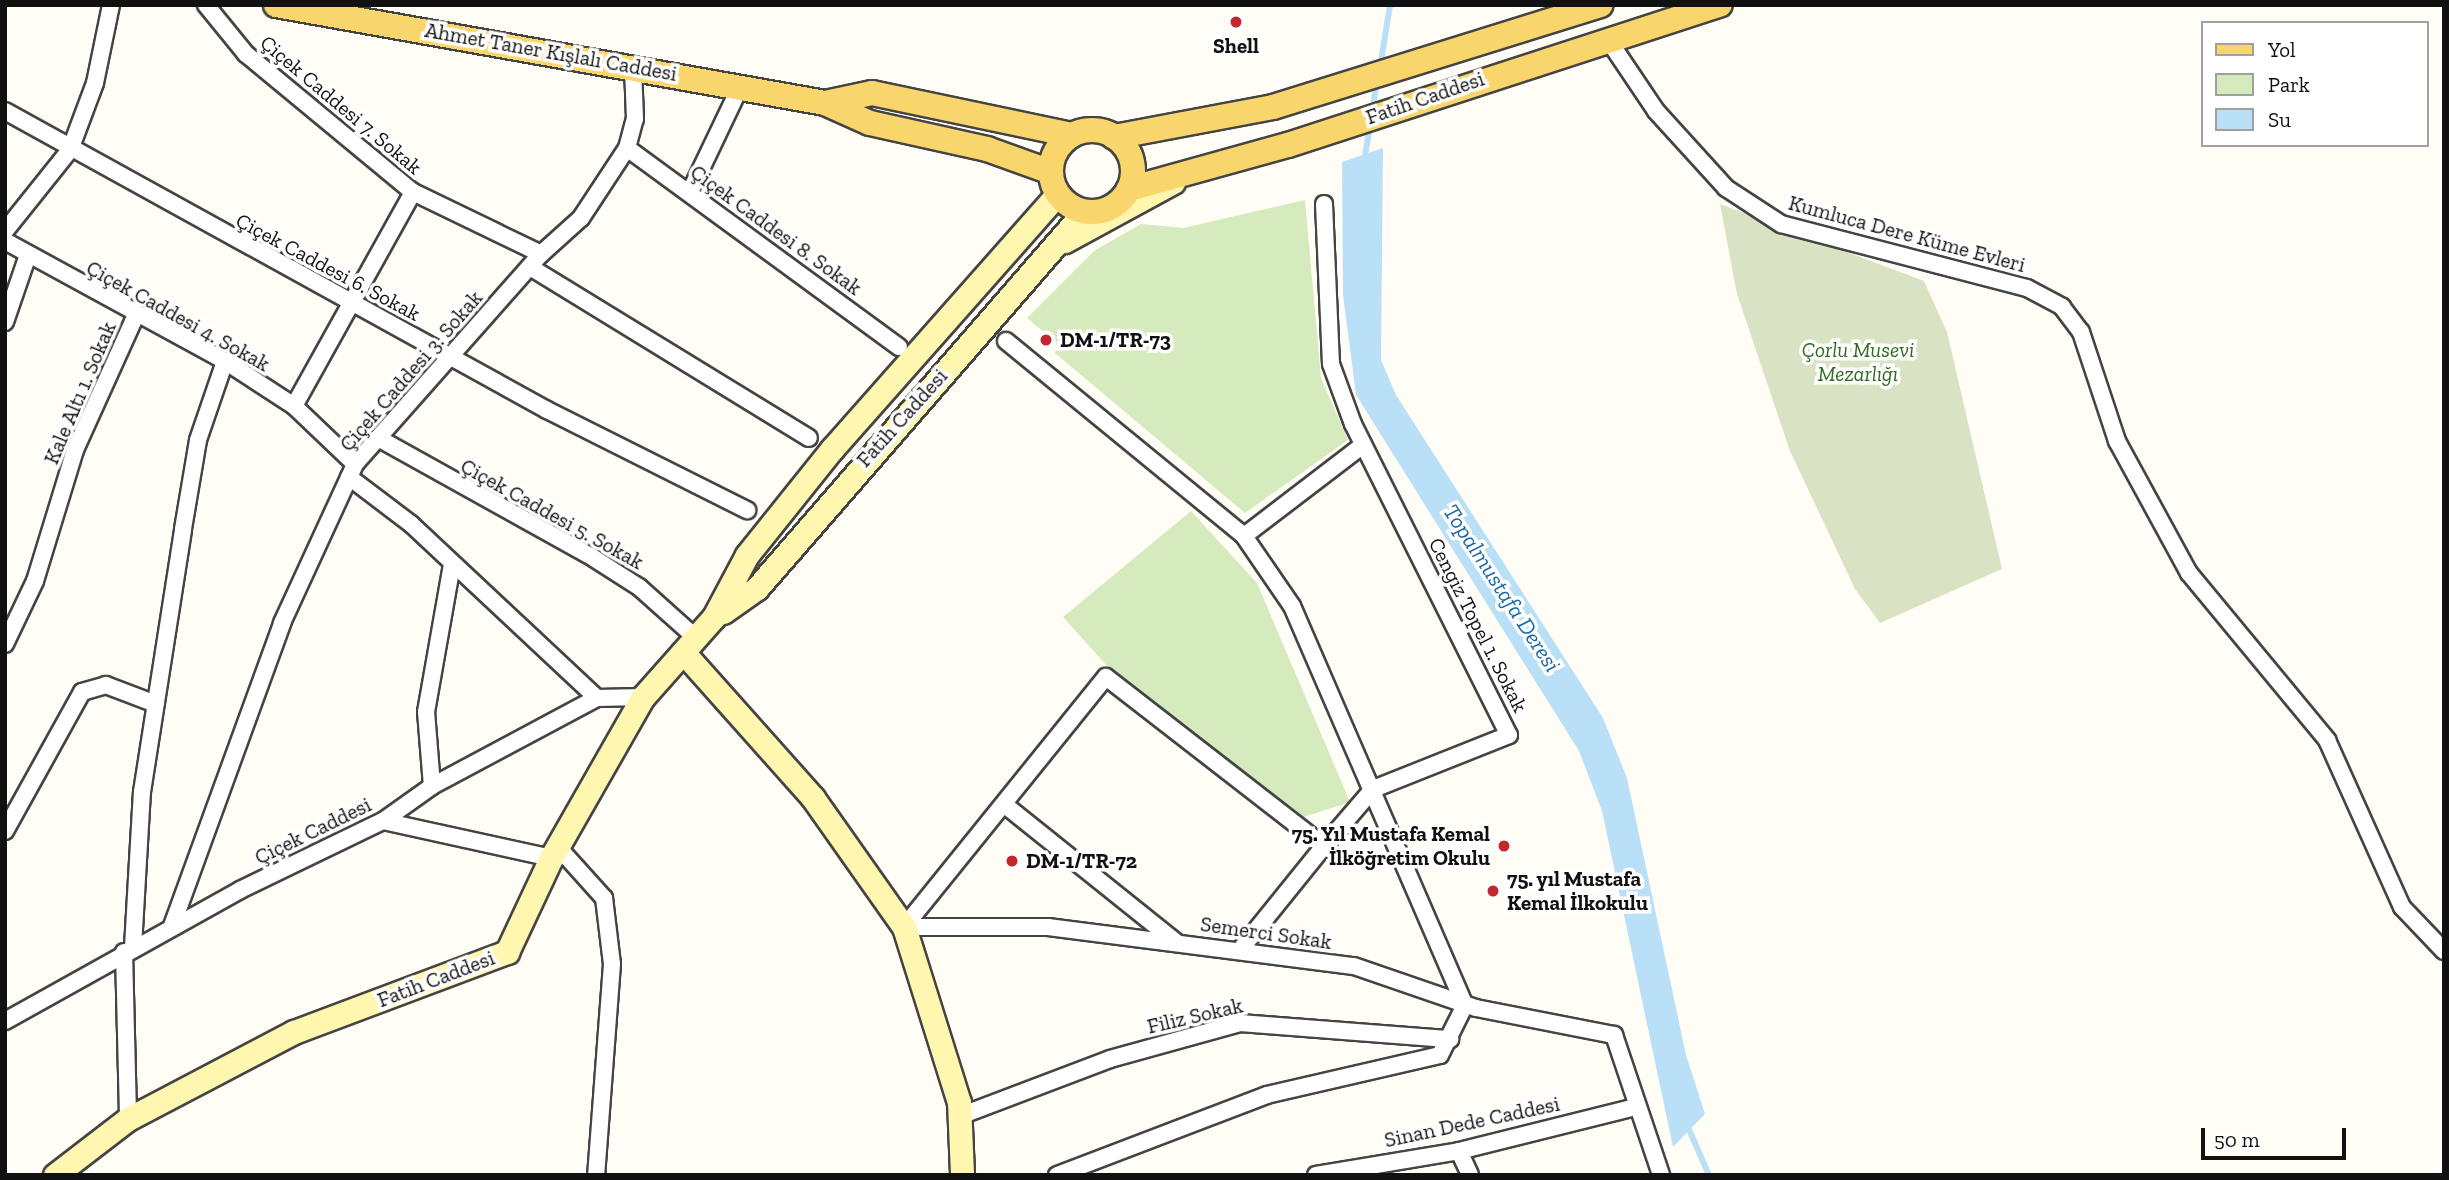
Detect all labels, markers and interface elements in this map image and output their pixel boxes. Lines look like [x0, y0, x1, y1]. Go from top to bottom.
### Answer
marker: Shell [1228, 14, 1244, 30]
street label: Ahmet Taner Kışlalı Caddesi [423, 17, 679, 87]
legend [2200, 21, 2428, 147]
street label: Çiçek Caddesi 7. Sokak [255, 30, 427, 180]
place label: Shell [1213, 33, 1259, 59]
text: Yol [2268, 37, 2296, 62]
street label: Fatih Caddesi [1363, 66, 1487, 130]
text: Park [2268, 72, 2310, 97]
text: Su [2268, 107, 2291, 132]
street label: Çiçek Caddesi 8. Sokak [685, 159, 867, 301]
street label: Kumluca Dere Küme Evleri [1786, 190, 2028, 278]
street label: Çiçek Caddesi 6. Sokak [231, 208, 425, 326]
street label: Çiçek Caddesi 4. Sokak [82, 255, 274, 377]
street label: Çiçek Caddesi 3. Sokak [334, 286, 488, 456]
street label: Kale Altı 1. Sokak [39, 318, 121, 468]
place label: DM-1/TR-73 [1060, 327, 1171, 353]
marker: DM-1/TR-73 [1038, 332, 1054, 348]
park label: Çorlu Musevi Mezarlığı [1802, 337, 1914, 387]
street label: Fatih Caddesi [851, 364, 953, 472]
street label: Çiçek Caddesi 5. Sokak [456, 453, 648, 575]
water label: Topalmustafa Deresi [1437, 499, 1567, 677]
street label: Cengiz Topel 1. Sokak [1423, 533, 1533, 717]
street label: Çiçek Caddesi [251, 792, 375, 870]
place label: 75. Yıl Mustafa Kemal İlköğretim Okulu [1291, 821, 1490, 871]
marker: 75. Yıl Mustafa Kemal İlköğretim Okulu [1496, 838, 1512, 854]
place label: DM-1/TR-72 [1026, 848, 1137, 874]
marker: DM-1/TR-72 [1004, 853, 1020, 869]
place label: 75. yıl Mustafa Kemal İlkokulu [1507, 866, 1648, 916]
marker: 75. yıl Mustafa Kemal İlkokulu [1485, 883, 1501, 899]
street label: Semerci Sokak [1199, 911, 1333, 955]
street label: Fatih Caddesi [374, 945, 498, 1013]
street label: Filiz Sokak [1145, 993, 1245, 1039]
street label: Sinan Dede Caddesi [1382, 1091, 1562, 1153]
scale bar [2204, 1114, 2349, 1158]
text: 50 m [2214, 1127, 2260, 1152]

